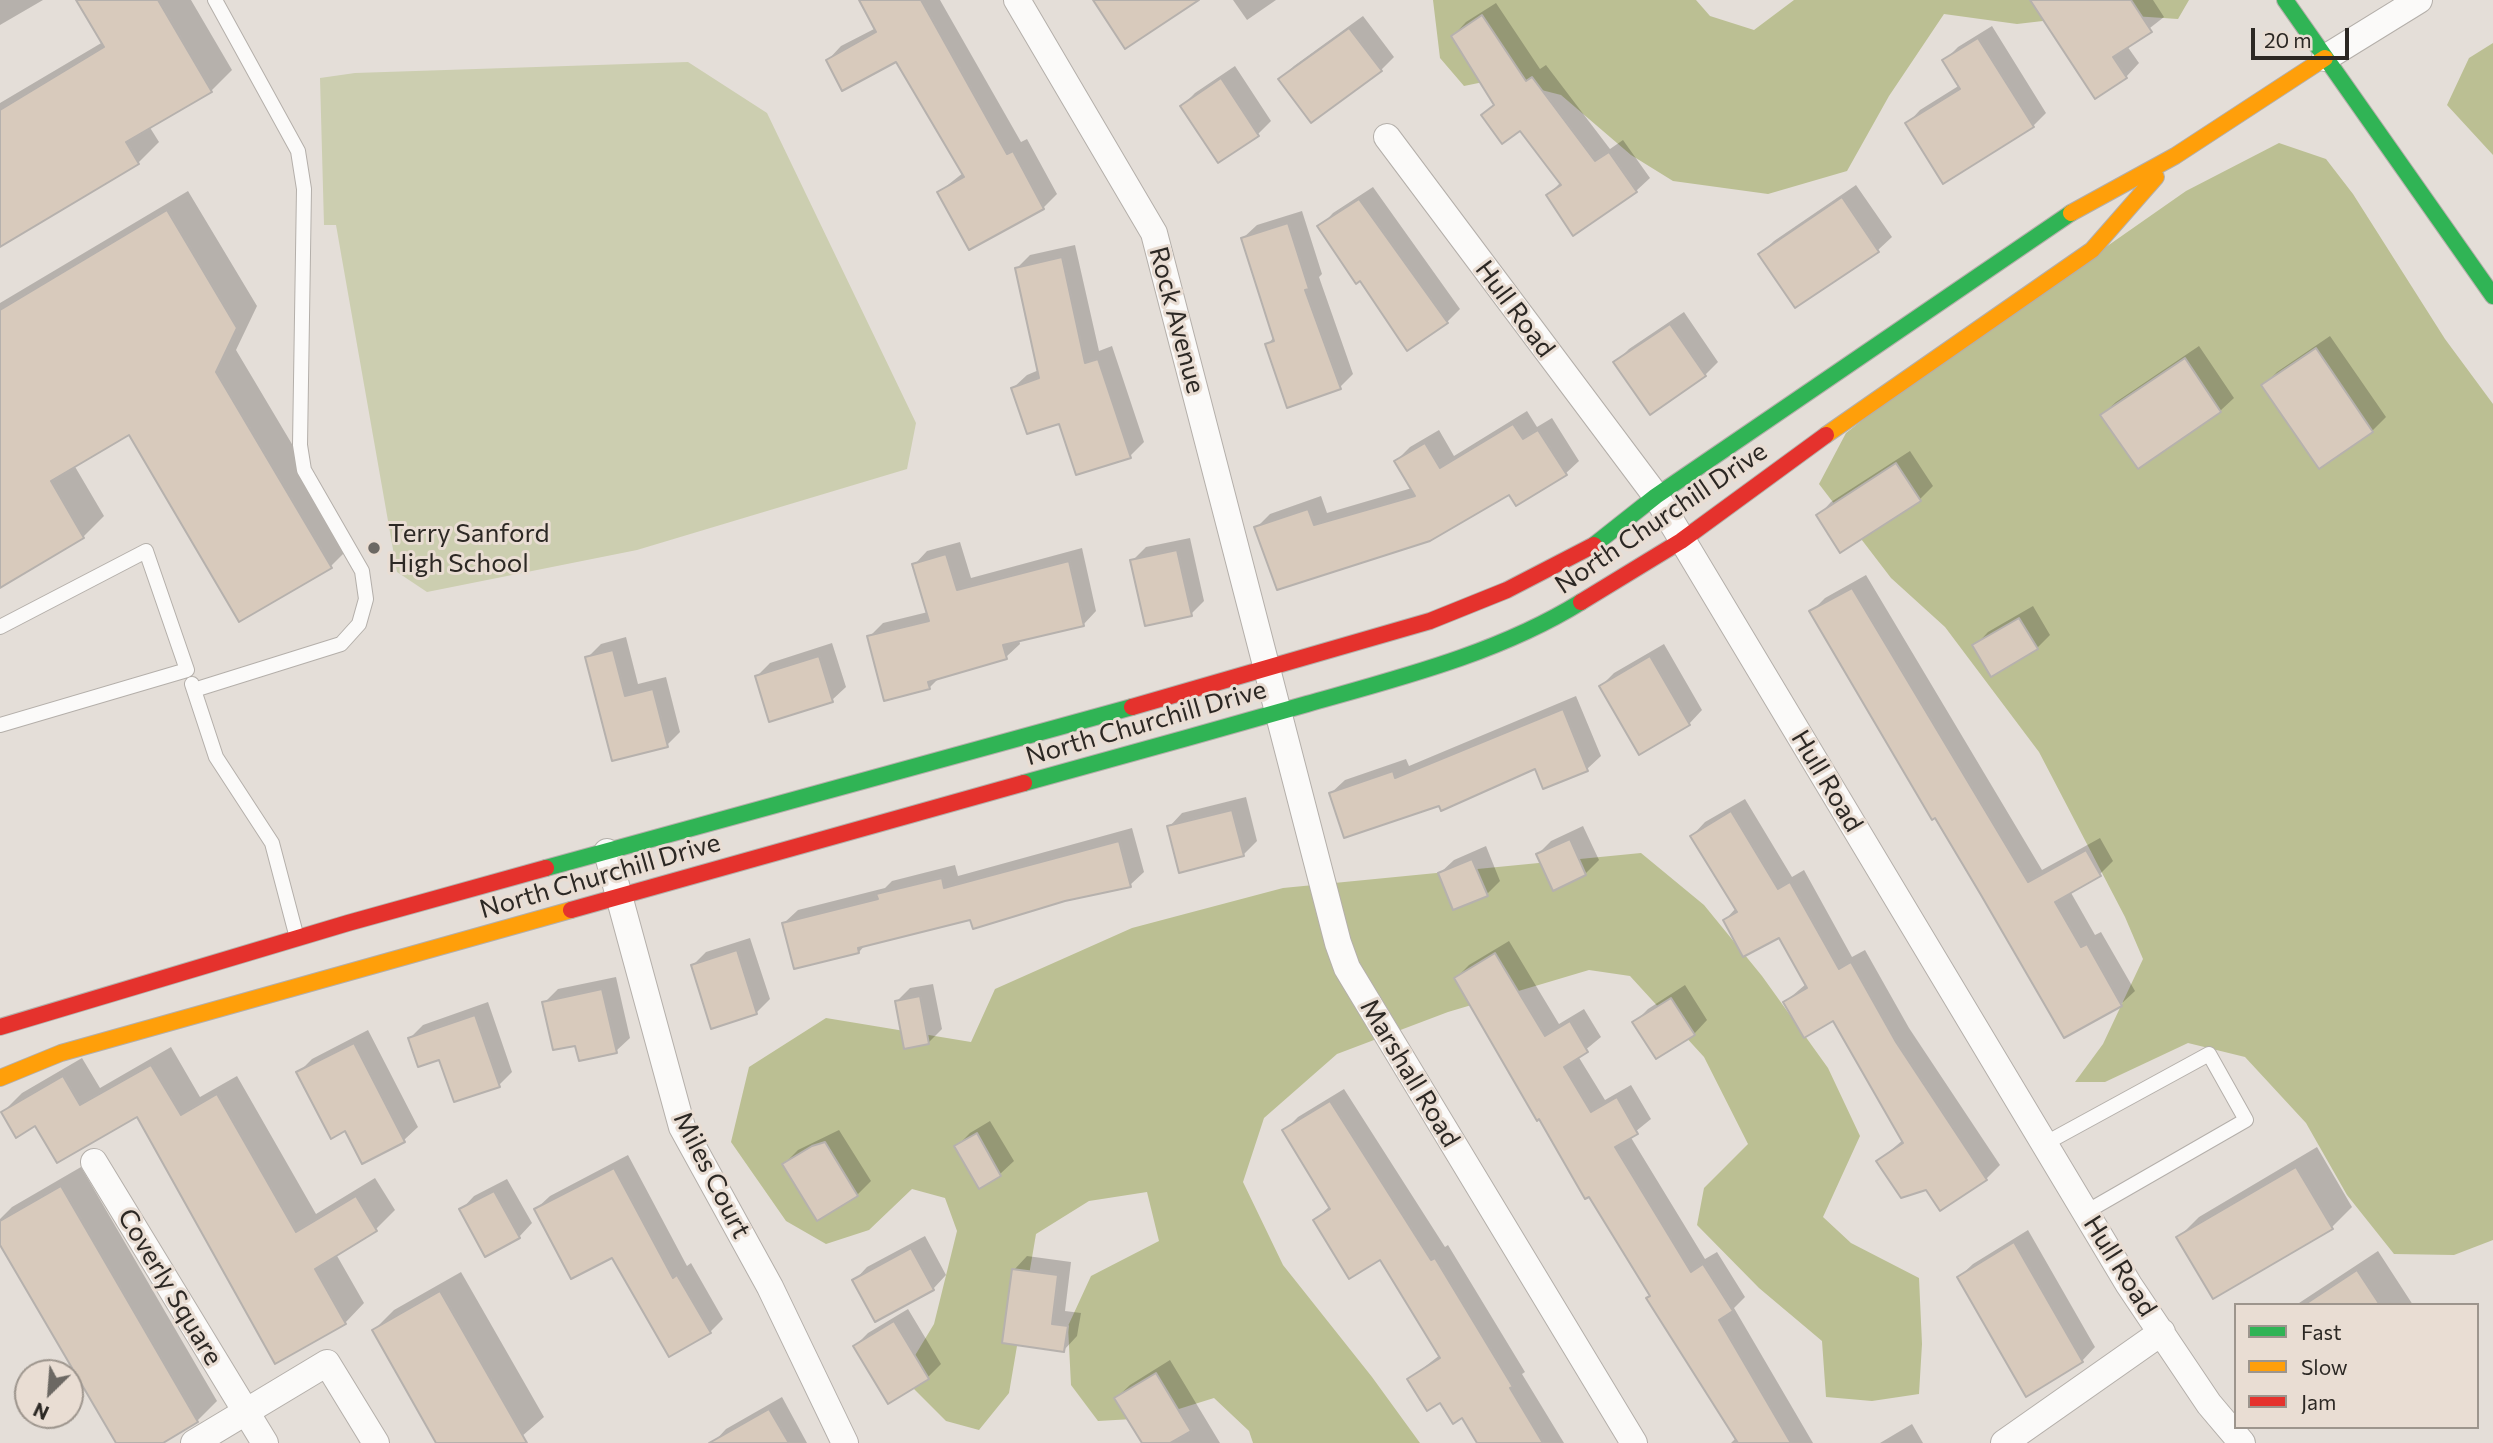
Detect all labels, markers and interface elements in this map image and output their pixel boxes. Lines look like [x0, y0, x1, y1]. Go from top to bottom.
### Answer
scale bar [2255, 14, 2353, 58]
text: 20 m [2264, 27, 2312, 52]
street label: Rock Avenue [1142, 243, 1212, 397]
street label: Hull Road [1469, 255, 1561, 363]
street label: North Churchill Drive [1549, 436, 1773, 600]
place label: Terry Sanford High School [388, 517, 549, 578]
marker: Terry Sanford High School [366, 540, 382, 556]
street label: North Churchill Drive [1022, 674, 1270, 772]
street label: Hull Road [1785, 725, 1869, 837]
street label: North Churchill Drive [476, 827, 724, 925]
street label: Marshall Road [1354, 993, 1466, 1153]
street label: Miles Court [667, 1107, 757, 1243]
street label: Coverly Square [111, 1203, 229, 1371]
street label: Hull Road [2077, 1210, 2163, 1322]
legend [2234, 1303, 2479, 1429]
text: Fast [2301, 1319, 2342, 1344]
text: Slow [2301, 1354, 2348, 1379]
north arrow [14, 1359, 84, 1429]
text: Jam [2301, 1389, 2336, 1414]
text: N [29, 1398, 52, 1425]

